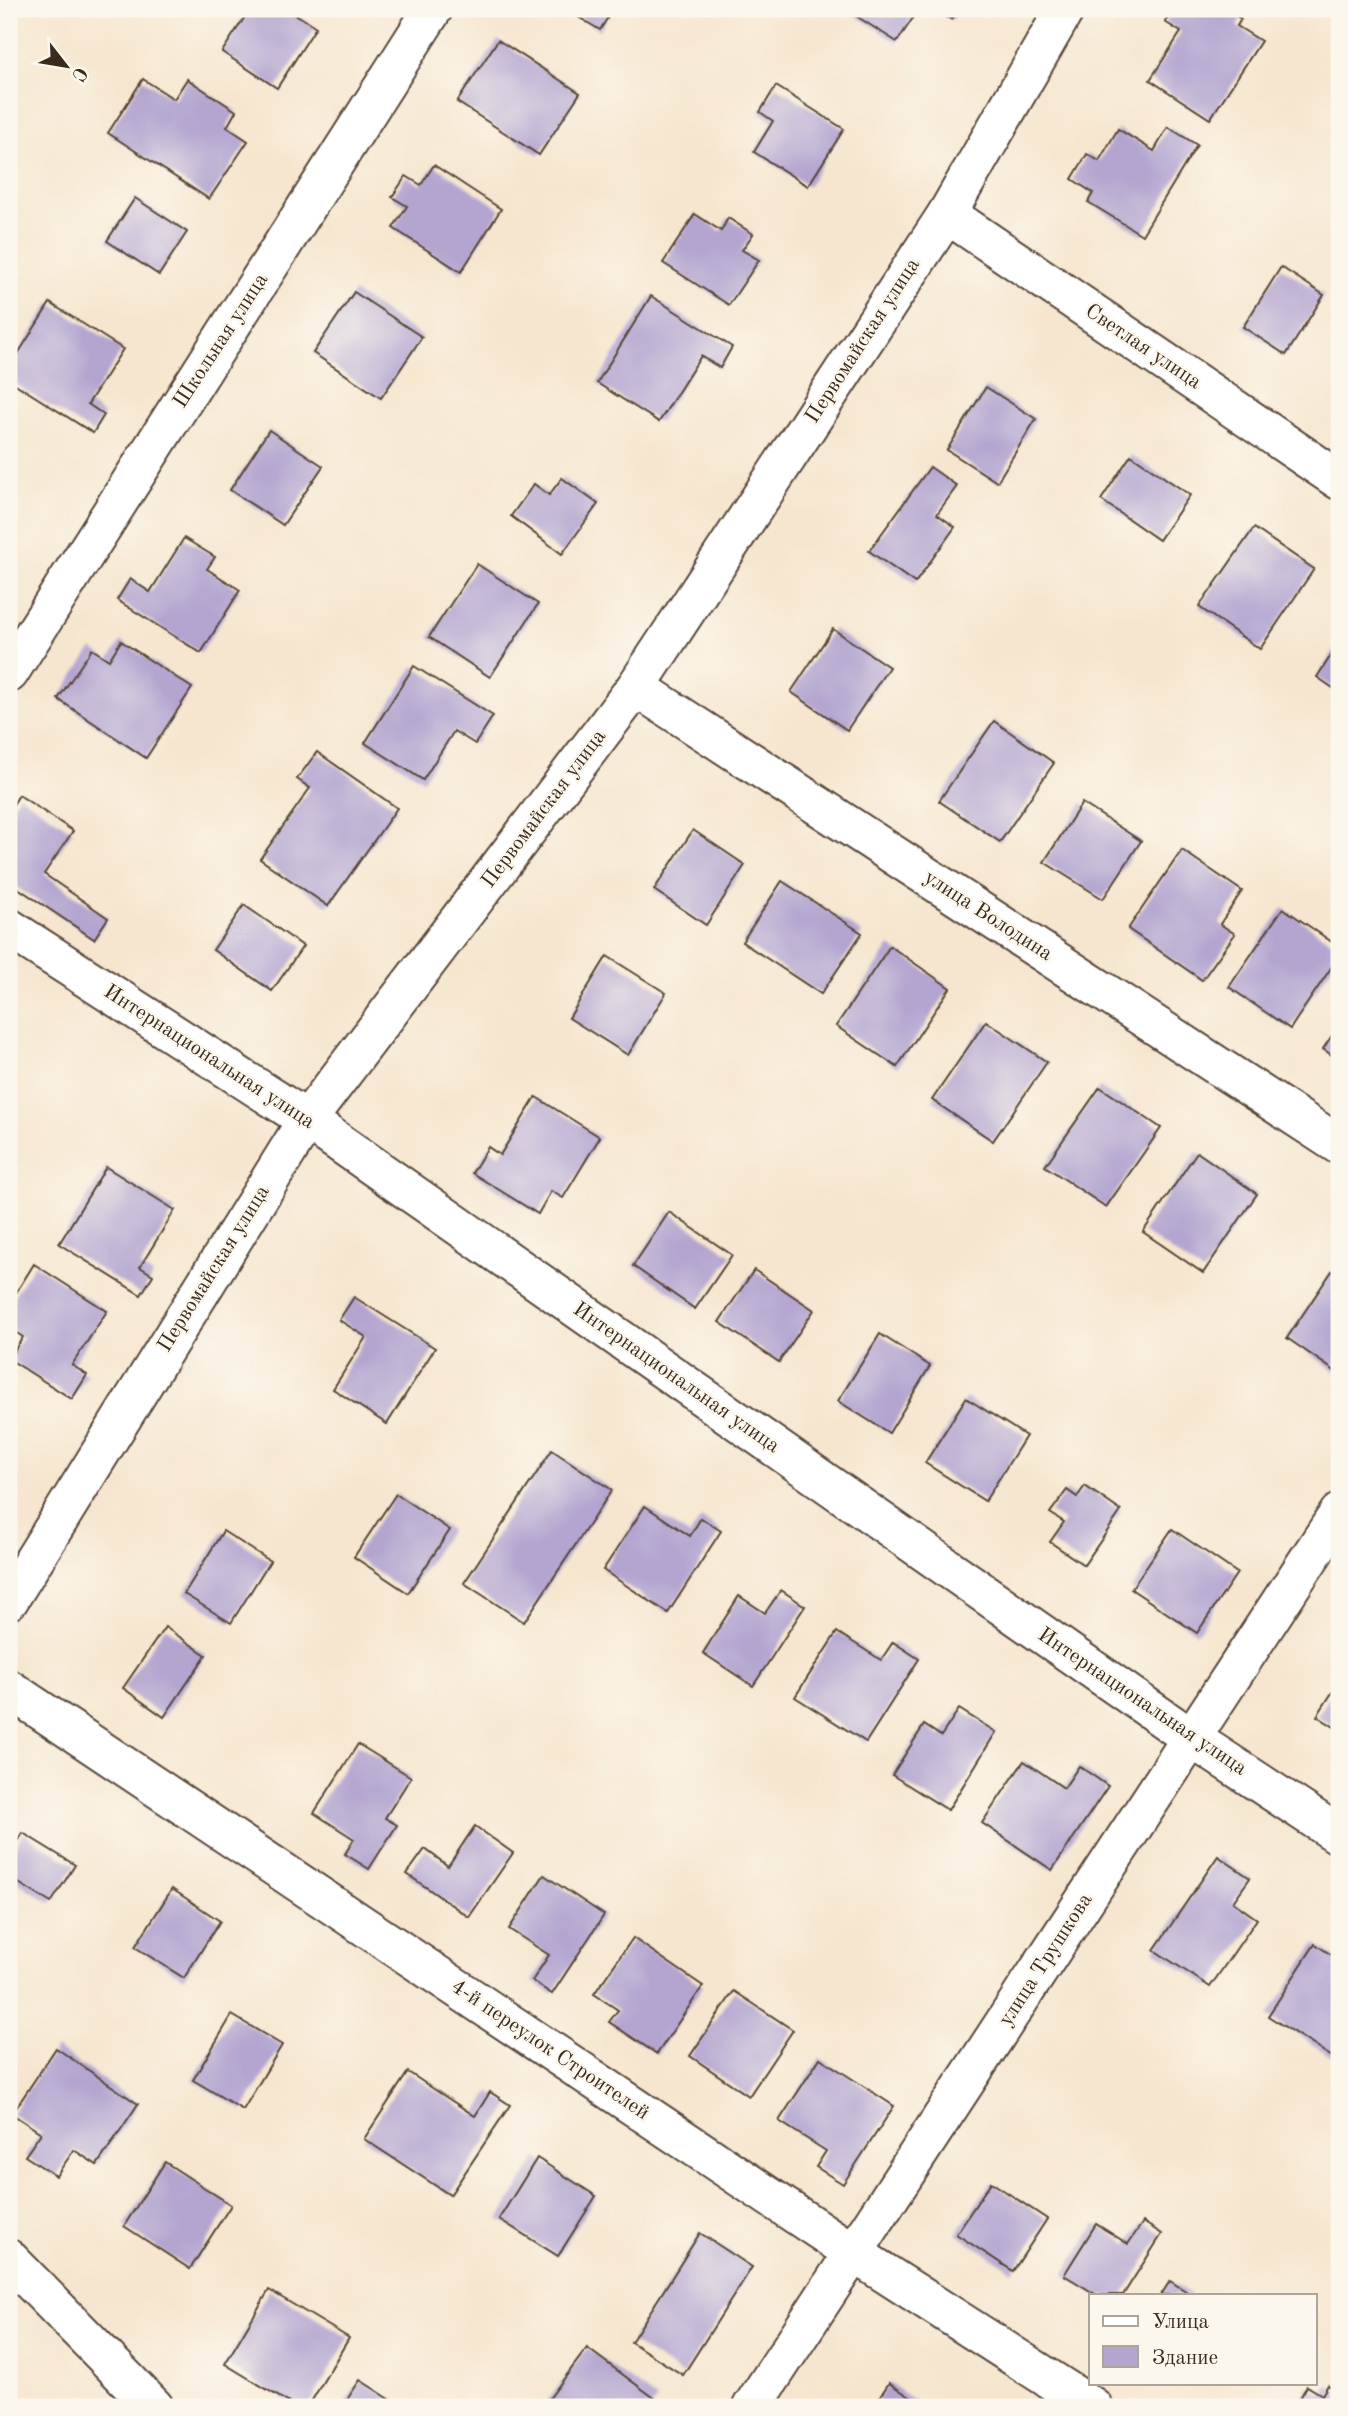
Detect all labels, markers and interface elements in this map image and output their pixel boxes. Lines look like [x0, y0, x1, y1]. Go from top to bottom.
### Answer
north arrow [32, 32, 102, 102]
text: С [67, 63, 90, 84]
street label: Первомайская улица [802, 255, 924, 427]
street label: Школьная улица [170, 270, 272, 412]
street label: Светлая улица [1081, 301, 1205, 393]
street label: Первомайская улица [478, 726, 610, 892]
street label: улица Володина [920, 867, 1056, 965]
street label: Интернациональная улица [100, 981, 318, 1133]
street label: Первомайская улица [154, 1182, 274, 1356]
street label: Интернациональная улица [569, 1299, 783, 1457]
street label: Интернациональная улица [1034, 1624, 1250, 1780]
street label: улица Трушкова [995, 1890, 1097, 2030]
street label: 4-й переулок Строителей [447, 1976, 653, 2124]
legend [1089, 2294, 1316, 2384]
text: Улица [1152, 2312, 1209, 2333]
text: Здание [1152, 2348, 1218, 2369]

